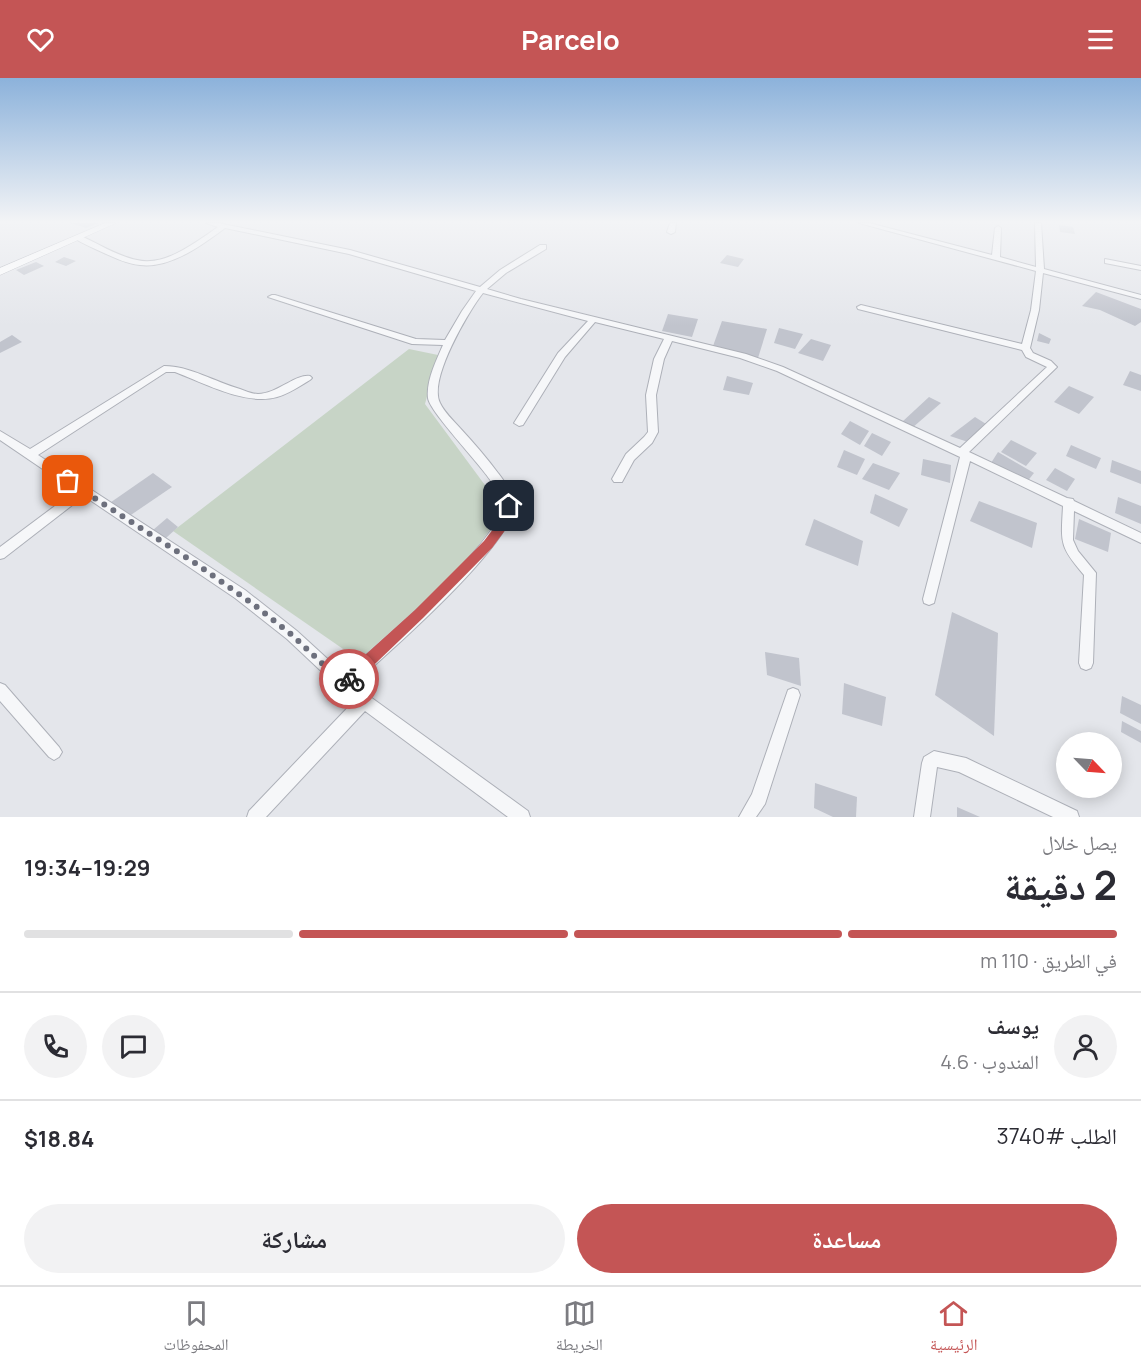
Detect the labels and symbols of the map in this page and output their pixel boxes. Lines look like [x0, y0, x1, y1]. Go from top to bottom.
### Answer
pin [42, 455, 93, 506]
pin [483, 480, 534, 531]
courier [319, 649, 379, 709]
north arrow [1056, 732, 1122, 798]

